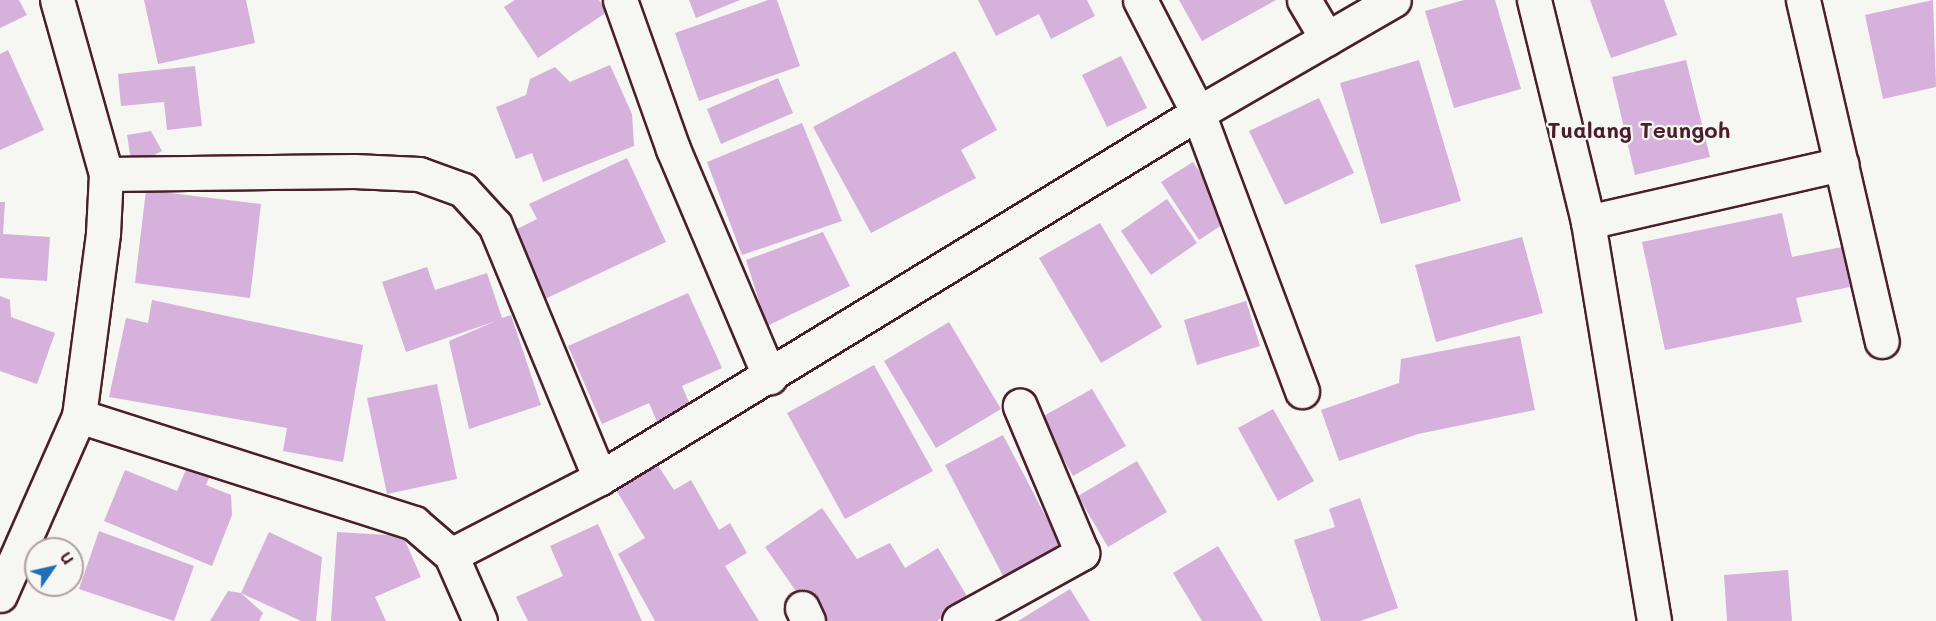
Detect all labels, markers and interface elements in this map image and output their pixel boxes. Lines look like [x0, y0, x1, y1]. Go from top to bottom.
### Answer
district label: Tualang Teungoh [1548, 117, 1730, 143]
north arrow [24, 537, 84, 597]
text: U [56, 547, 80, 568]

